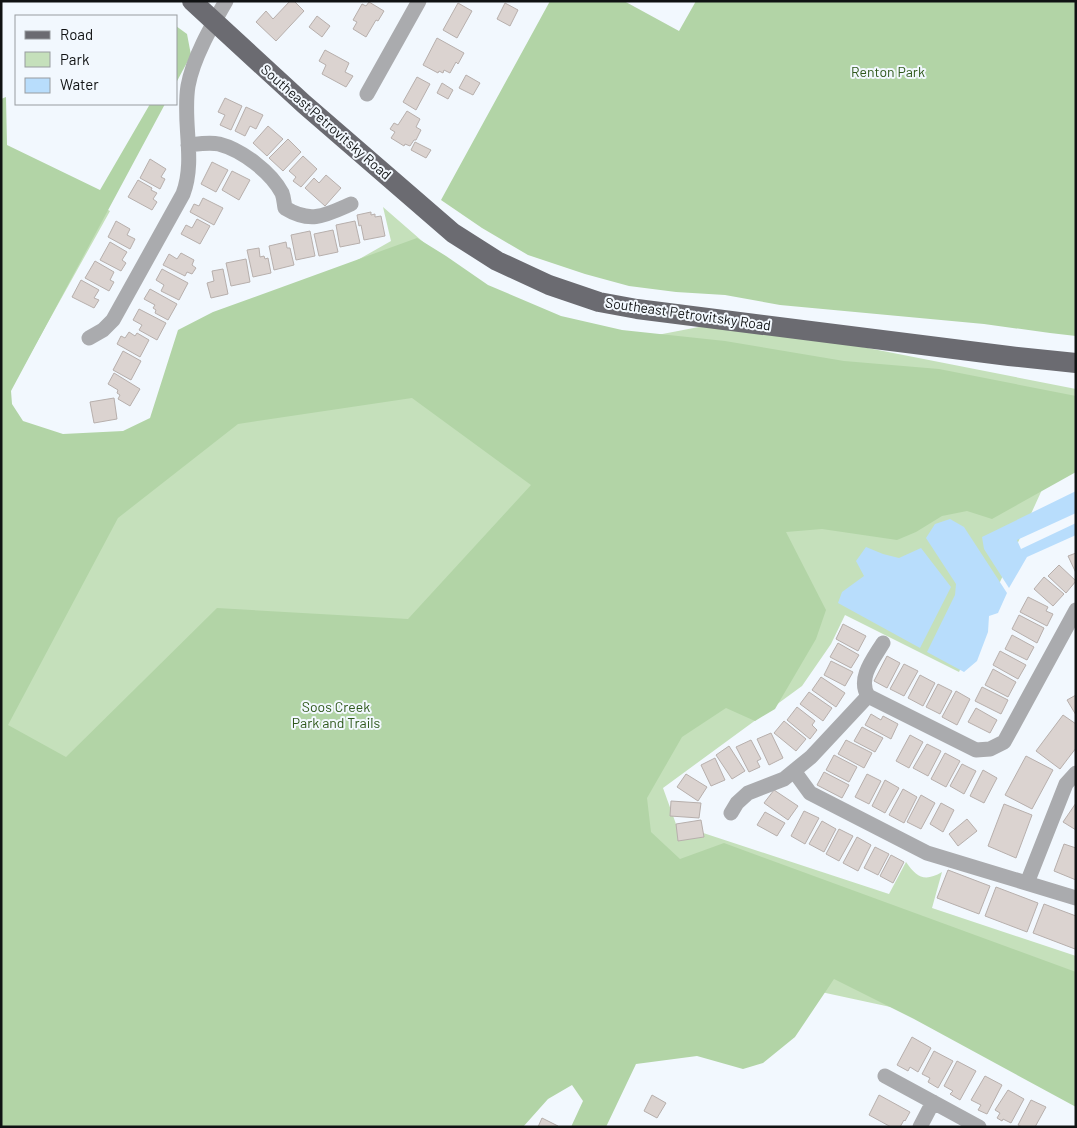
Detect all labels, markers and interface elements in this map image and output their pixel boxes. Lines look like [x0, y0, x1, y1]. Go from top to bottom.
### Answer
legend [15, 15, 178, 105]
text: Road [60, 25, 93, 43]
text: Park [60, 50, 90, 68]
street label: Southeast Petrovitsky Road [258, 60, 395, 183]
park label: Renton Park [851, 63, 925, 80]
text: Water [60, 75, 99, 93]
street label: Southeast Petrovitsky Road [604, 293, 772, 334]
park label: Soos Creek Park and Trails [292, 698, 380, 731]

